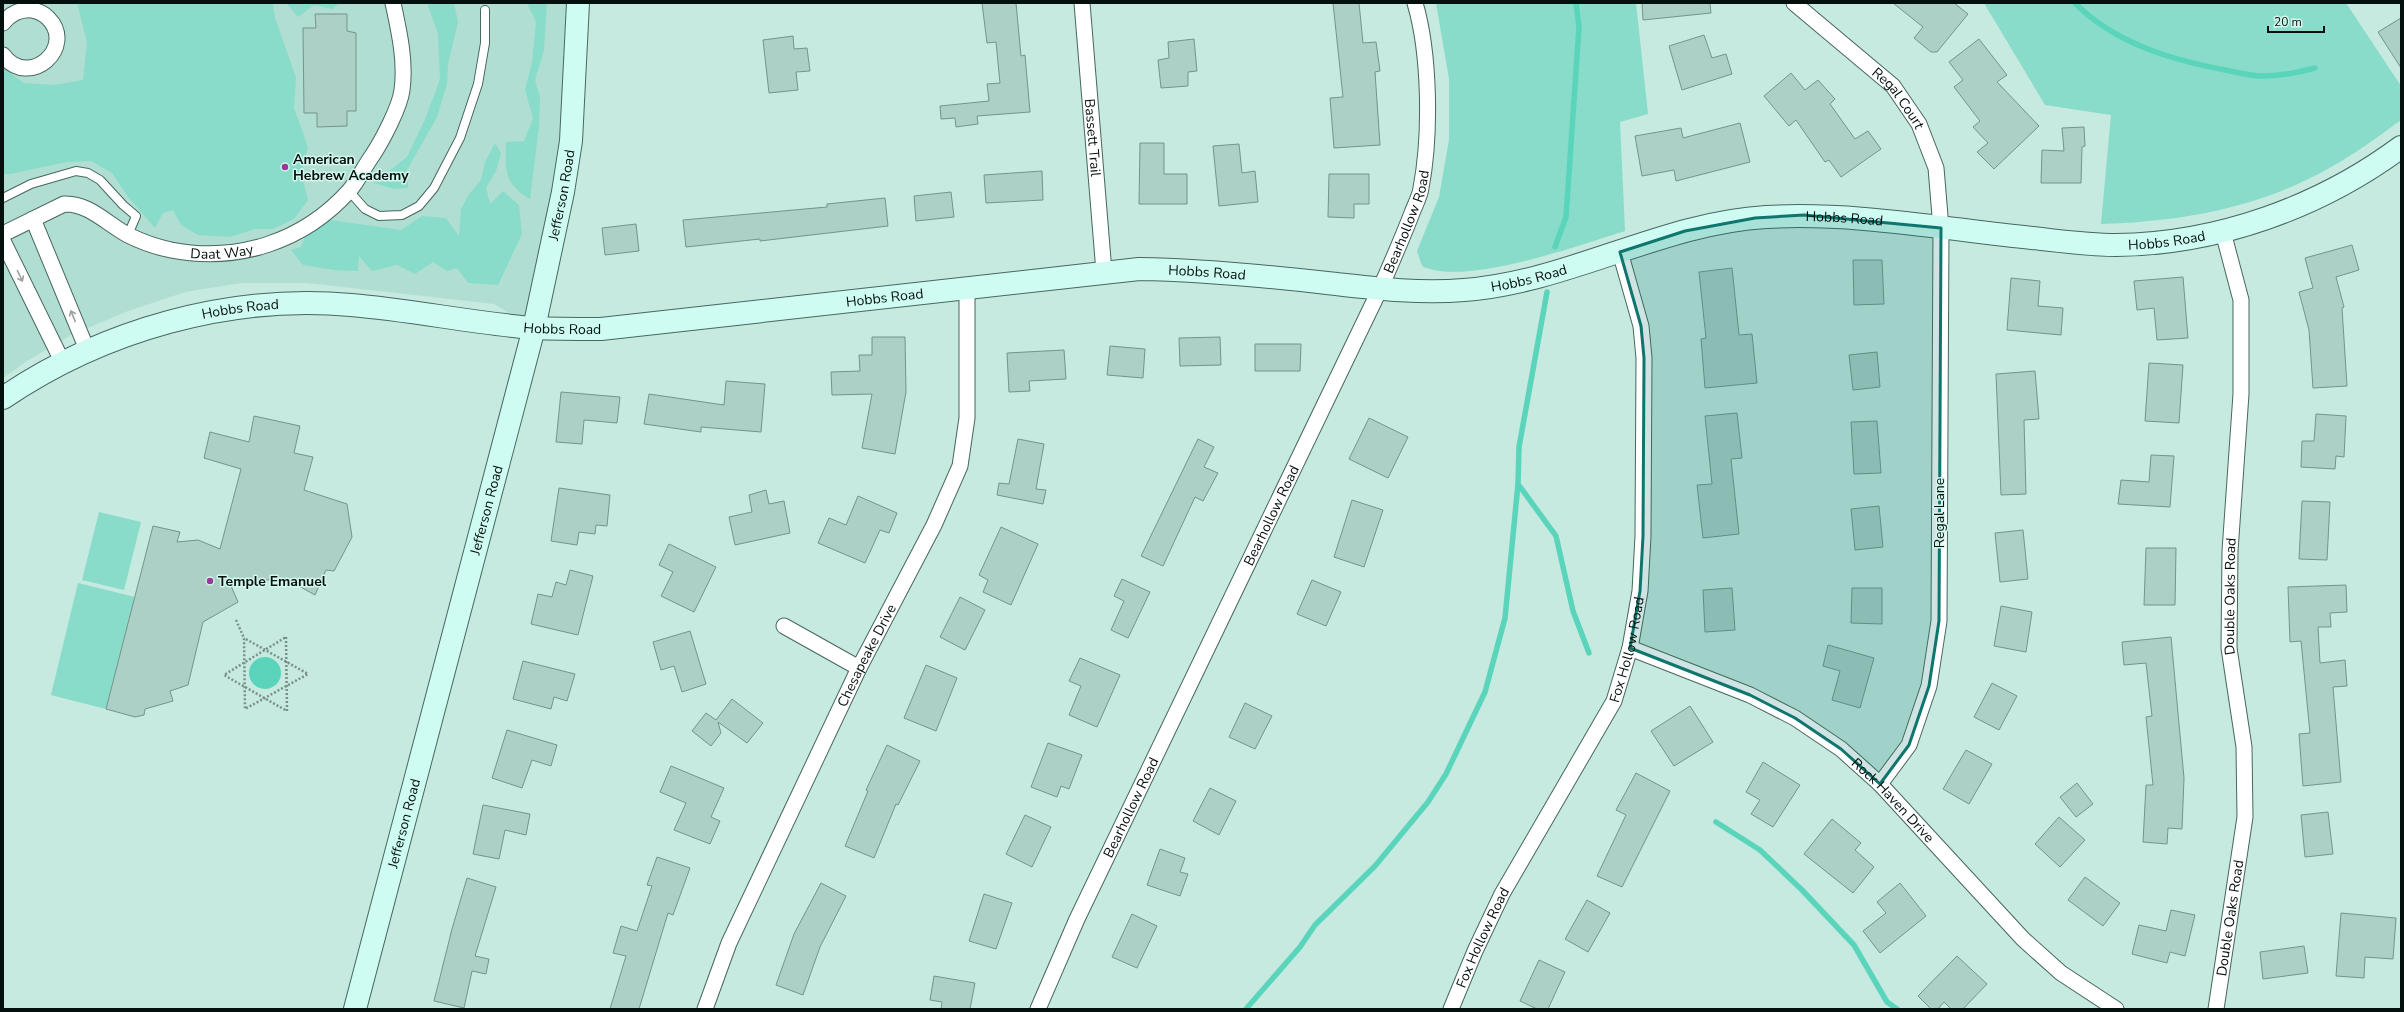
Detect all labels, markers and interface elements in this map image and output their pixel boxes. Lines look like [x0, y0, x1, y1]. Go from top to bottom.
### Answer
scale bar [2268, 8, 2324, 34]
text: 20 m [2274, 14, 2302, 30]
street label: Regal Court [1868, 63, 1929, 132]
street label: Bassett Trail [1080, 98, 1105, 178]
street label: Jefferson Road [544, 148, 580, 243]
place label: American Hebrew Academy [293, 150, 409, 185]
marker: American Hebrew Academy [280, 162, 290, 172]
street label: Bearhollow Road [1379, 169, 1434, 276]
street label: Hobbs Road [1805, 207, 1884, 231]
street label: Hobbs Road [2128, 226, 2207, 255]
street label: Daat Way [190, 240, 256, 264]
street label: Hobbs Road [1489, 260, 1569, 297]
street label: Hobbs Road [1168, 261, 1246, 285]
one-way arrow [17, 270, 24, 282]
street label: Hobbs Road [845, 284, 924, 312]
street label: Hobbs Road [200, 295, 279, 324]
one-way arrow [69, 311, 77, 323]
street label: Hobbs Road [523, 318, 601, 339]
street label: Bearhollow Road [1239, 462, 1304, 569]
street label: Jefferson Road [466, 463, 508, 558]
street label: Regal Lane [1930, 478, 1949, 548]
street label: Double Oaks Road [2220, 537, 2241, 656]
place label: Temple Emanuel [218, 572, 327, 591]
marker: Temple Emanuel [205, 576, 215, 586]
street label: Fox Hollow Road [1605, 595, 1649, 705]
street label: Chesapeake Drive [833, 601, 901, 710]
street label: Bearhollow Road [1099, 754, 1163, 861]
street label: Rock Haven Drive [1847, 754, 1938, 847]
street label: Jefferson Road [383, 777, 425, 871]
street label: Double Oaks Road [2212, 859, 2248, 978]
street label: Fox Hollow Road [1452, 884, 1514, 991]

